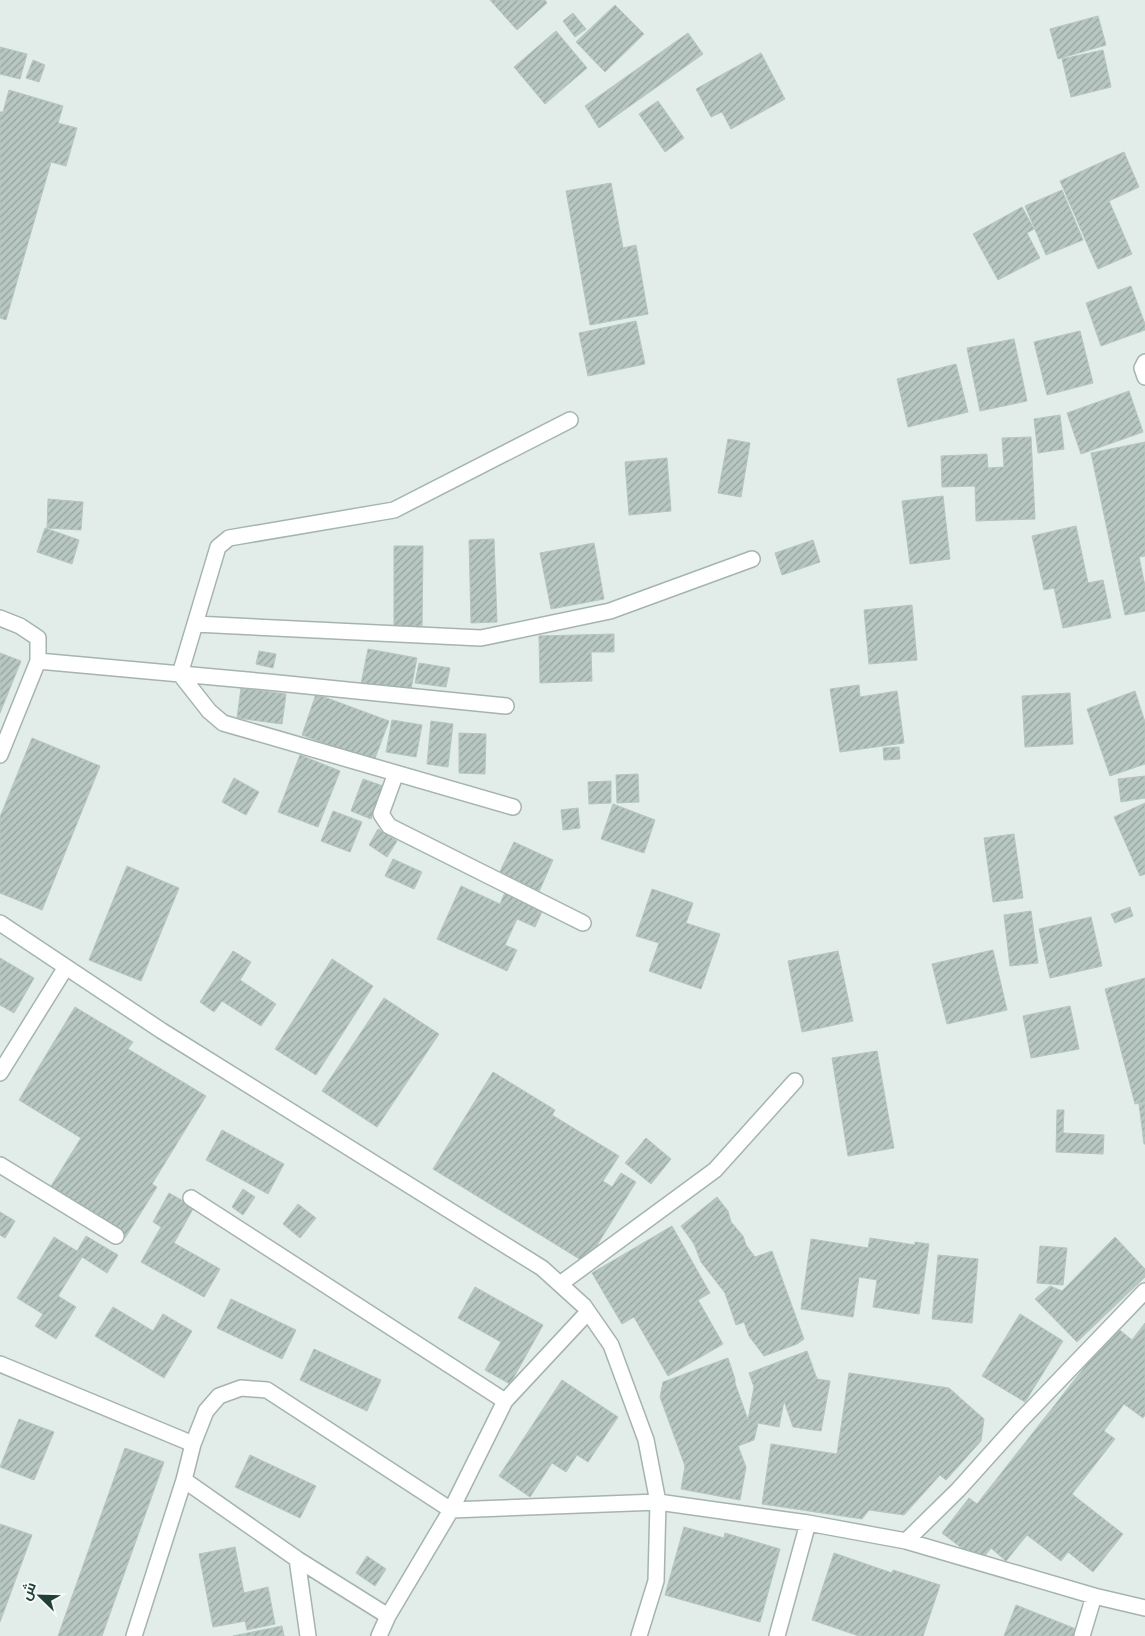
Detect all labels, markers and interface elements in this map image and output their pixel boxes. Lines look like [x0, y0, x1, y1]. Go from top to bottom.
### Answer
north arrow [15, 1571, 65, 1621]
text: ش [16, 1579, 40, 1603]

